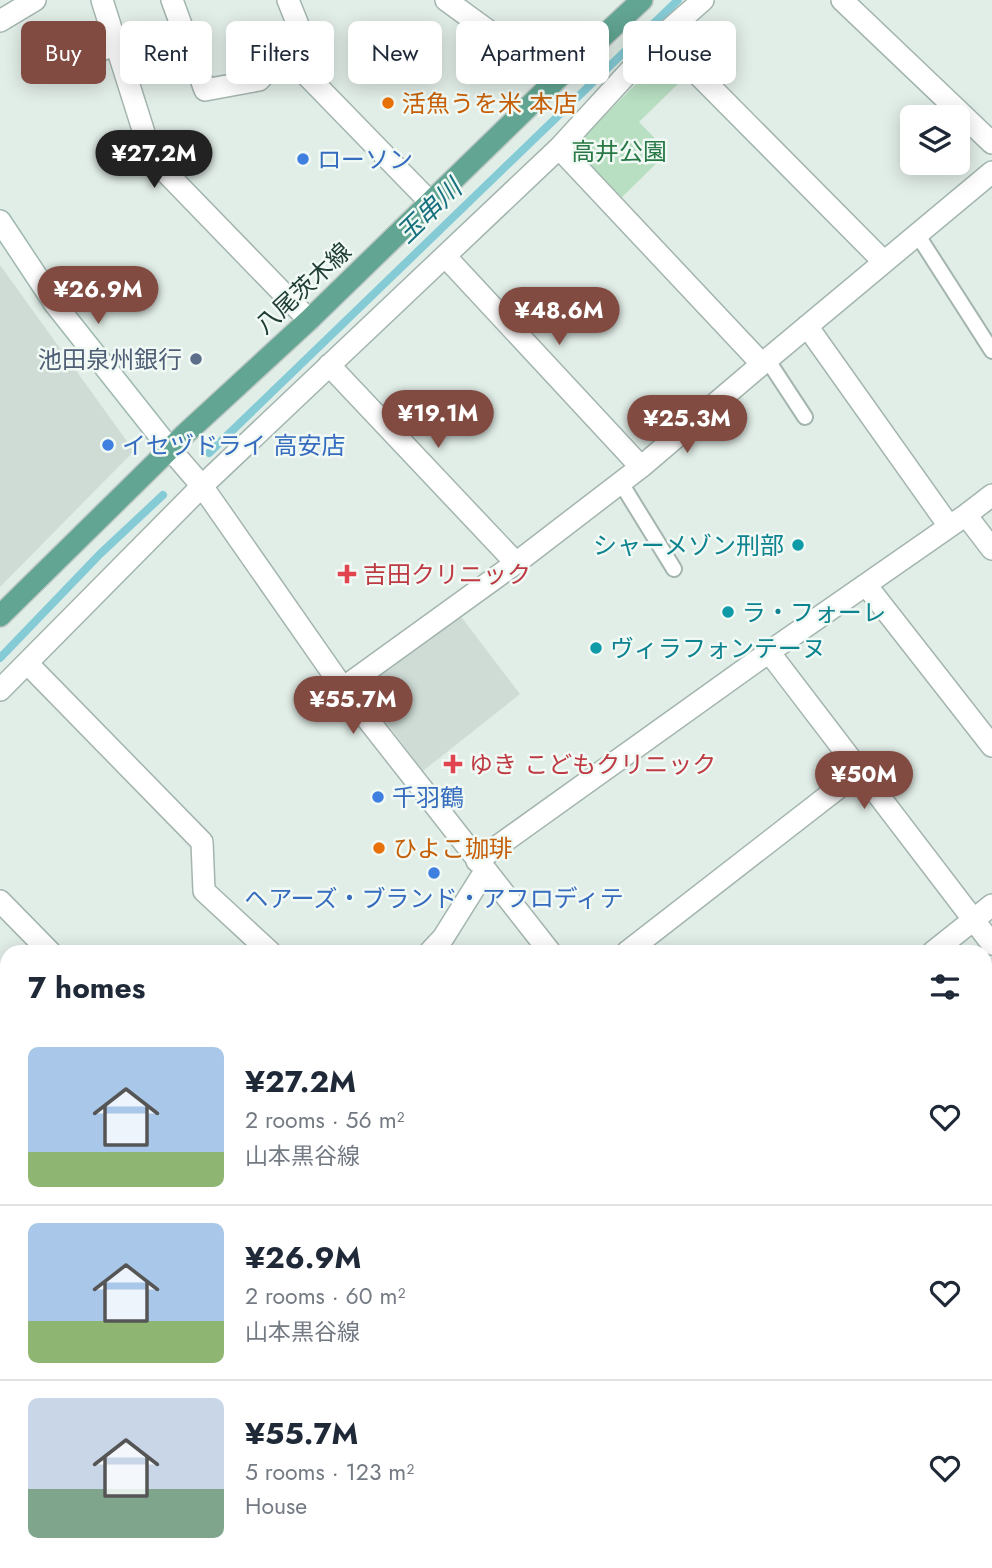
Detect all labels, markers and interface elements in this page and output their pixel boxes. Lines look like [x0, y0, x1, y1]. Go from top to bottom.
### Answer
chip: Buy [21, 21, 106, 84]
chip: Rent [120, 21, 212, 84]
chip: Filters [226, 21, 334, 84]
chip: New [348, 21, 442, 84]
chip: Apartment [456, 21, 609, 84]
chip: House [623, 21, 736, 84]
place label: 活魚うを米 本店 [402, 86, 577, 121]
marker: 活魚うを米 本店 [380, 95, 396, 111]
map controls [900, 105, 970, 175]
button: layers [900, 105, 970, 175]
pin: ¥27.2M [97, 130, 211, 190]
park label: 高井公園 [571, 134, 667, 169]
text: ¥27.2M [111, 136, 197, 170]
place label: ローソン [317, 142, 413, 177]
marker: ローソン [295, 151, 311, 167]
water label: 玉串川 [388, 168, 472, 252]
street label: 八尾茨木線 [247, 234, 359, 342]
pin: ¥26.9M [41, 266, 155, 326]
text: ¥26.9M [53, 272, 143, 306]
pin: ¥48.6M [502, 288, 616, 347]
text: ¥48.6M [515, 293, 603, 327]
place label: 池田泉州銀行 [38, 342, 182, 377]
marker: 池田泉州銀行 [188, 351, 204, 367]
pin: ¥19.1M [381, 391, 495, 450]
text: ¥19.1M [398, 396, 478, 430]
pin: ¥25.3M [630, 396, 744, 455]
text: ¥25.3M [643, 401, 731, 435]
place label: イセヅドライ 高安店 [122, 428, 345, 463]
marker: イセヅドライ 高安店 [100, 437, 116, 453]
place label: シャーメゾン刑部 [593, 528, 784, 563]
marker: シャーメゾン刑部 [790, 537, 806, 553]
place label: 吉田クリニック [363, 557, 531, 592]
marker: 吉田クリニック [337, 564, 357, 584]
place label: ラ・フォーレ [742, 595, 886, 630]
marker: ラ・フォーレ [720, 604, 736, 620]
place label: ヴィラフォンテーヌ [610, 631, 826, 666]
marker: ヴィラフォンテーヌ [588, 640, 604, 656]
pin: ¥55.7M [296, 676, 410, 736]
text: ¥55.7M [310, 682, 396, 716]
place label: ゆき こどもクリニック [469, 747, 716, 782]
pin: ¥50M [823, 752, 905, 811]
marker: ゆき こどもクリニック [443, 754, 463, 774]
text: ¥50M [831, 757, 897, 791]
place label: 千羽鶴 [392, 780, 464, 815]
marker: 千羽鶴 [370, 789, 386, 805]
place label: ひよこ珈琲 [393, 831, 513, 866]
marker: ひよこ珈琲 [371, 840, 387, 856]
marker: ヘアーズ・ブランド・アフロディテ [426, 865, 442, 881]
place label: ヘアーズ・ブランド・アフロディテ [244, 881, 624, 916]
text: 7 homes [28, 966, 145, 1009]
icon: filters [926, 968, 964, 1006]
text: ¥27.2M [245, 1060, 356, 1103]
icon: home [84, 1075, 168, 1159]
icon: heart [926, 1098, 964, 1136]
text: 2 rooms · 56 m² [245, 1103, 405, 1137]
text: 山本黒谷線 [245, 1139, 360, 1173]
text: ¥26.9M [245, 1236, 361, 1279]
icon: home [84, 1251, 168, 1335]
icon: heart [926, 1274, 964, 1312]
text: 2 rooms · 60 m² [245, 1279, 405, 1313]
text: 山本黒谷線 [245, 1315, 360, 1349]
text: ¥55.7M [245, 1412, 358, 1455]
icon: home [84, 1426, 168, 1510]
icon: heart [926, 1449, 964, 1487]
text: 5 rooms · 123 m² [245, 1455, 414, 1489]
text: House [245, 1489, 307, 1523]

